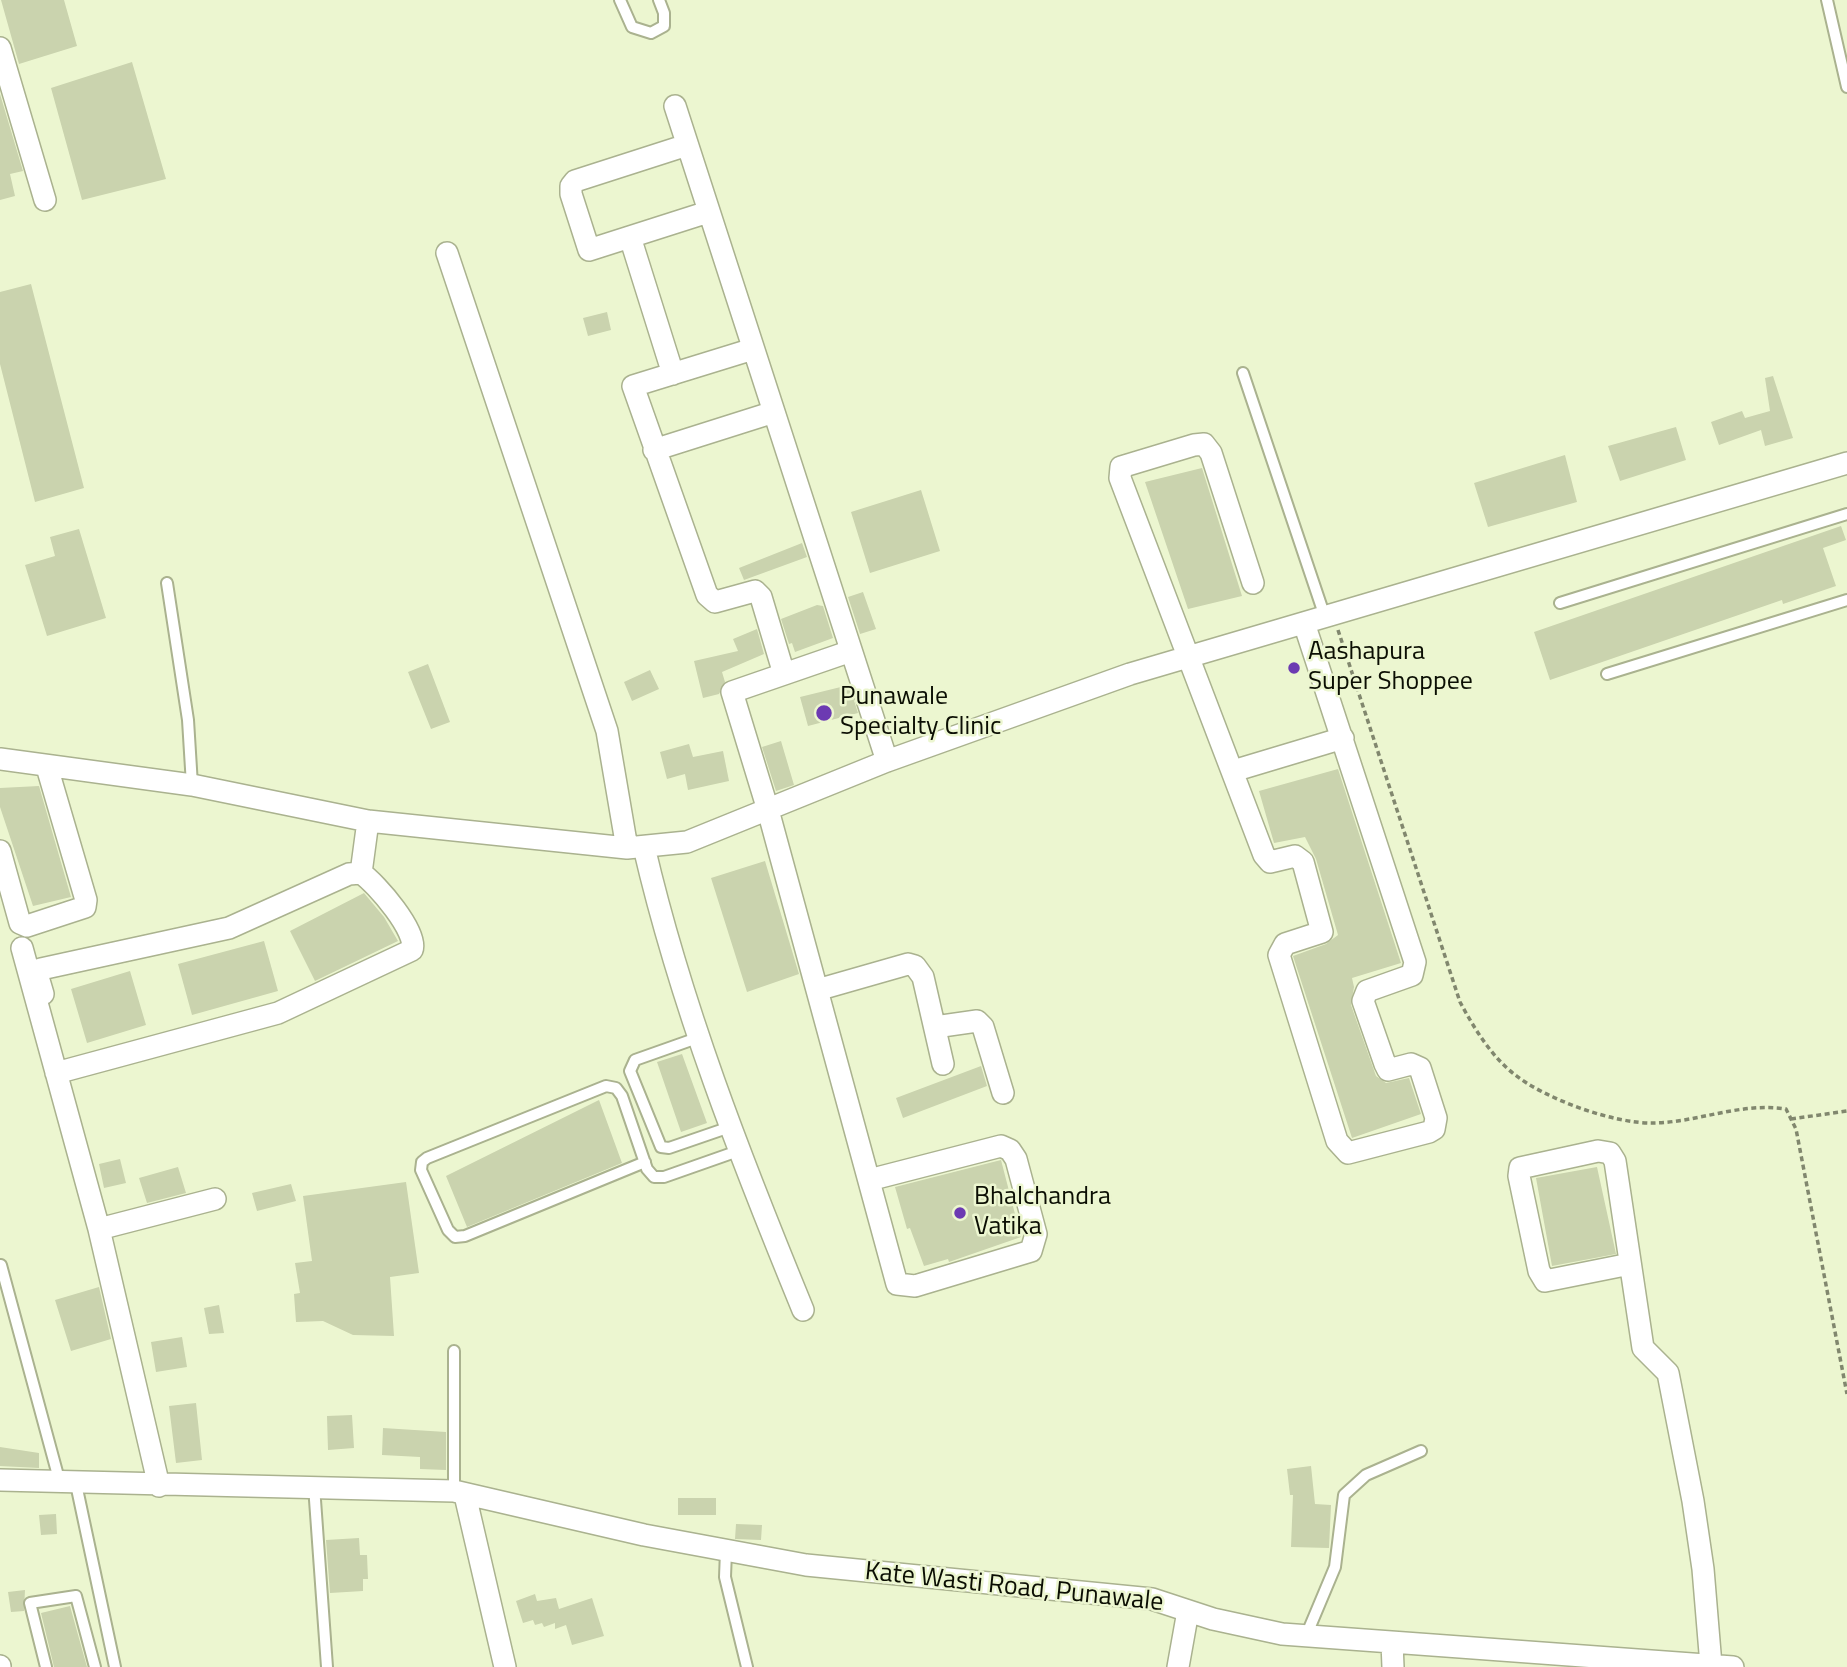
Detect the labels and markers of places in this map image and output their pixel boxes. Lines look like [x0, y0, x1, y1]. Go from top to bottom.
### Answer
place label: Aashapura Super Shoppee [1308, 637, 1473, 698]
marker: Aashapura Super Shoppee [1286, 660, 1302, 676]
place label: Punawale Specialty Clinic [840, 682, 1001, 744]
marker: Punawale Specialty Clinic [814, 703, 834, 723]
place label: Bhalchandra Vatika [974, 1182, 1111, 1244]
marker: Bhalchandra Vatika [952, 1205, 968, 1221]

